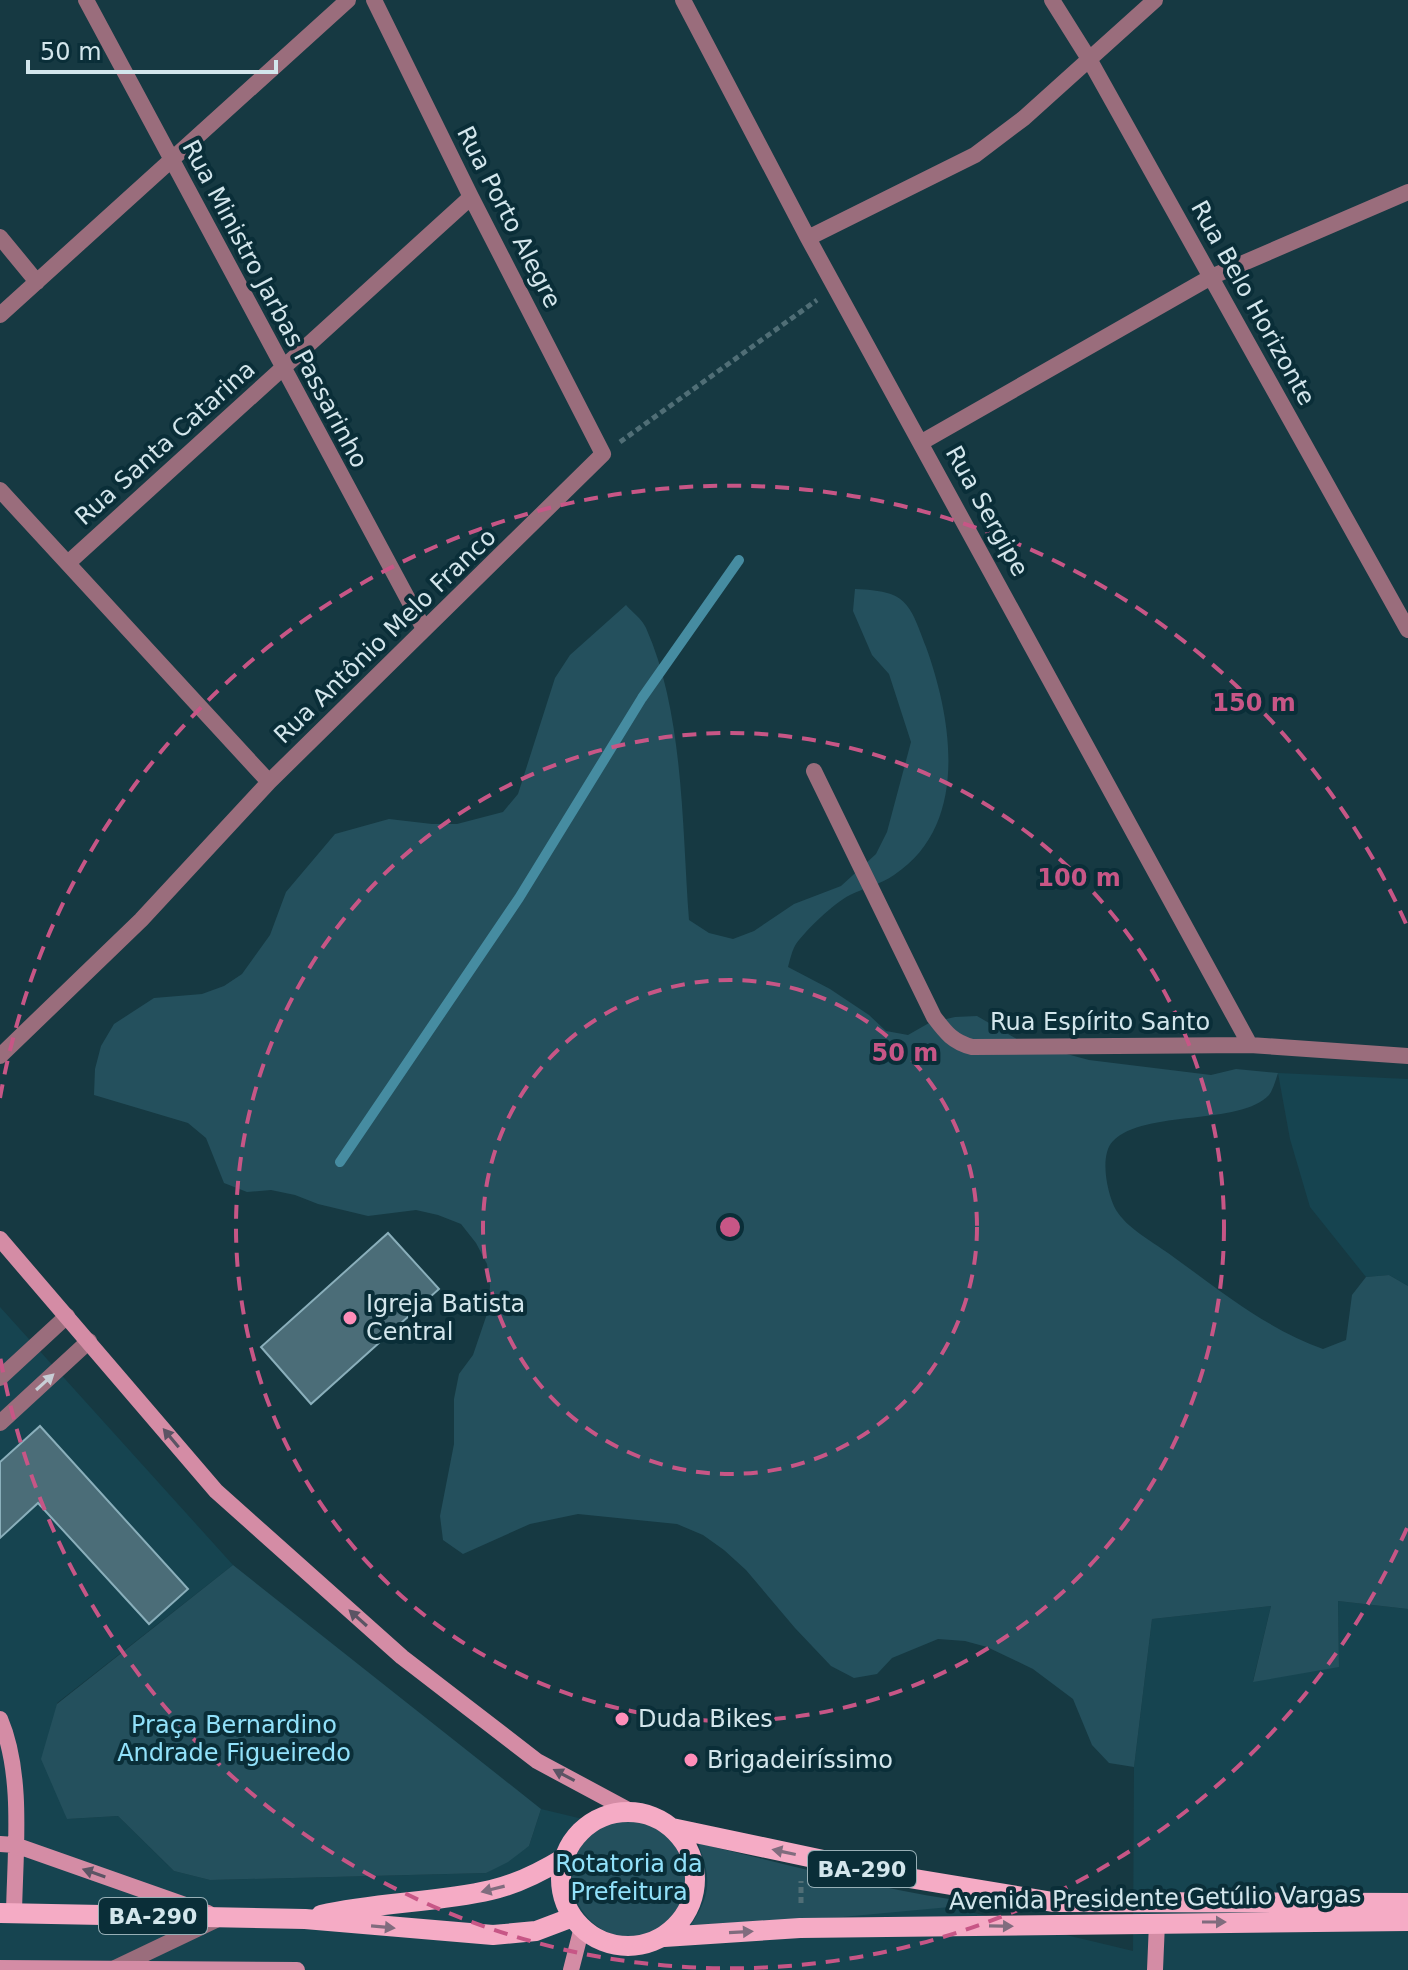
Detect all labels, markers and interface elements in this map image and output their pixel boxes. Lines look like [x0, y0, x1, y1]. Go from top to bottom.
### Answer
scale bar [28, 24, 276, 74]
text: 50 m [40, 38, 102, 66]
street label: Rua Porto Alegre [451, 121, 567, 313]
street label: Rua Ministro Jarbas Passarinho [176, 135, 374, 473]
street label: Rua Belo Horizonte [1185, 196, 1321, 410]
street label: Rua Santa Catarina [69, 355, 261, 531]
street label: Rua Sergipe [940, 441, 1034, 581]
street label: Rua Antônio Melo Franco [268, 523, 502, 749]
text: 150 m [1212, 689, 1296, 717]
text: 100 m [1037, 864, 1121, 892]
street label: Rua Espírito Santo [990, 1008, 1210, 1036]
text: 50 m [872, 1039, 938, 1067]
centre of rings [716, 1213, 744, 1241]
place label: Igreja Batista Central [366, 1290, 525, 1346]
marker: Igreja Batista Central [341, 1309, 359, 1327]
one-way arrow [35, 1373, 54, 1391]
one-way arrow [163, 1428, 180, 1448]
one-way arrow [348, 1609, 367, 1627]
place label: Duda Bikes [638, 1705, 773, 1733]
marker: Duda Bikes [613, 1710, 631, 1728]
park label: Praça Bernardino Andrade Figueiredo [117, 1711, 351, 1767]
place label: Brigadeiríssimo [707, 1746, 893, 1774]
marker: Brigadeiríssimo [682, 1751, 700, 1769]
one-way arrow [552, 1769, 575, 1782]
one-way arrow [771, 1845, 796, 1858]
park label: Rotatoria da Prefeitura [555, 1850, 703, 1906]
road number: BA-290 [808, 1851, 916, 1887]
one-way arrow [82, 1867, 106, 1879]
street label: Avenida Presidente Getúlio Vargas [949, 1880, 1361, 1916]
one-way arrow [480, 1883, 505, 1895]
road number: BA-290 [99, 1898, 207, 1934]
one-way arrow [1202, 1916, 1227, 1928]
one-way arrow [371, 1920, 396, 1933]
one-way arrow [989, 1920, 1014, 1932]
one-way arrow [729, 1925, 754, 1938]

